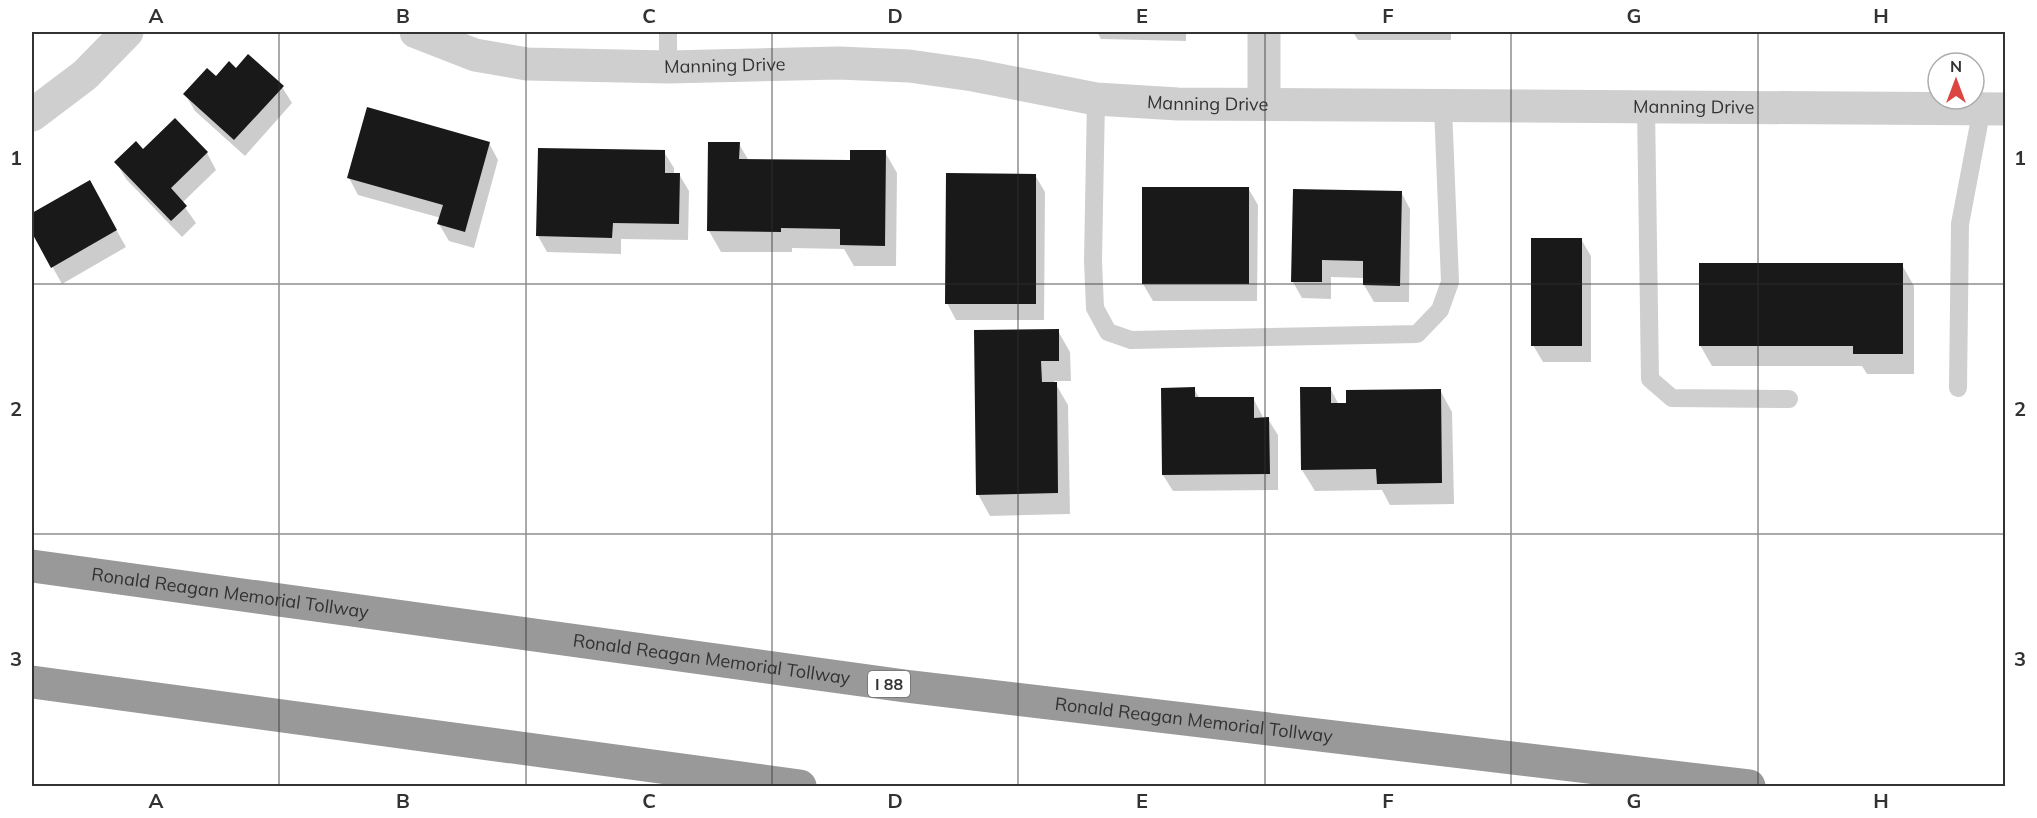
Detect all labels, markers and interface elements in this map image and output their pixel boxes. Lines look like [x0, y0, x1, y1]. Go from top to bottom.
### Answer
text: A [149, 3, 164, 28]
text: B [396, 3, 410, 28]
text: C [642, 3, 656, 28]
text: D [887, 3, 903, 28]
text: E [1136, 3, 1148, 28]
text: F [1382, 3, 1394, 28]
text: G [1627, 3, 1641, 28]
text: H [1873, 3, 1889, 28]
north arrow [1926, 51, 1986, 111]
street label: Manning Drive [664, 52, 786, 78]
text: N [1950, 56, 1962, 76]
street label: Manning Drive [1146, 90, 1268, 116]
street label: Manning Drive [1633, 95, 1754, 118]
text: 1 [10, 145, 22, 170]
text: 1 [2014, 145, 2026, 170]
text: 2 [10, 396, 22, 421]
text: 2 [2014, 396, 2026, 421]
street label: Ronald Reagan Memorial Tollway [90, 562, 371, 623]
street label: Ronald Reagan Memorial Tollway [572, 628, 852, 689]
text: 3 [10, 646, 22, 671]
text: 3 [2014, 646, 2026, 671]
road number: I 88 [868, 671, 910, 697]
street label: Ronald Reagan Memorial Tollway [1054, 692, 1334, 748]
text: A [149, 788, 164, 813]
text: B [396, 788, 410, 813]
text: C [642, 788, 656, 813]
text: D [887, 788, 903, 813]
text: E [1136, 788, 1148, 813]
text: F [1382, 788, 1394, 813]
text: G [1627, 788, 1641, 813]
text: H [1873, 788, 1889, 813]

